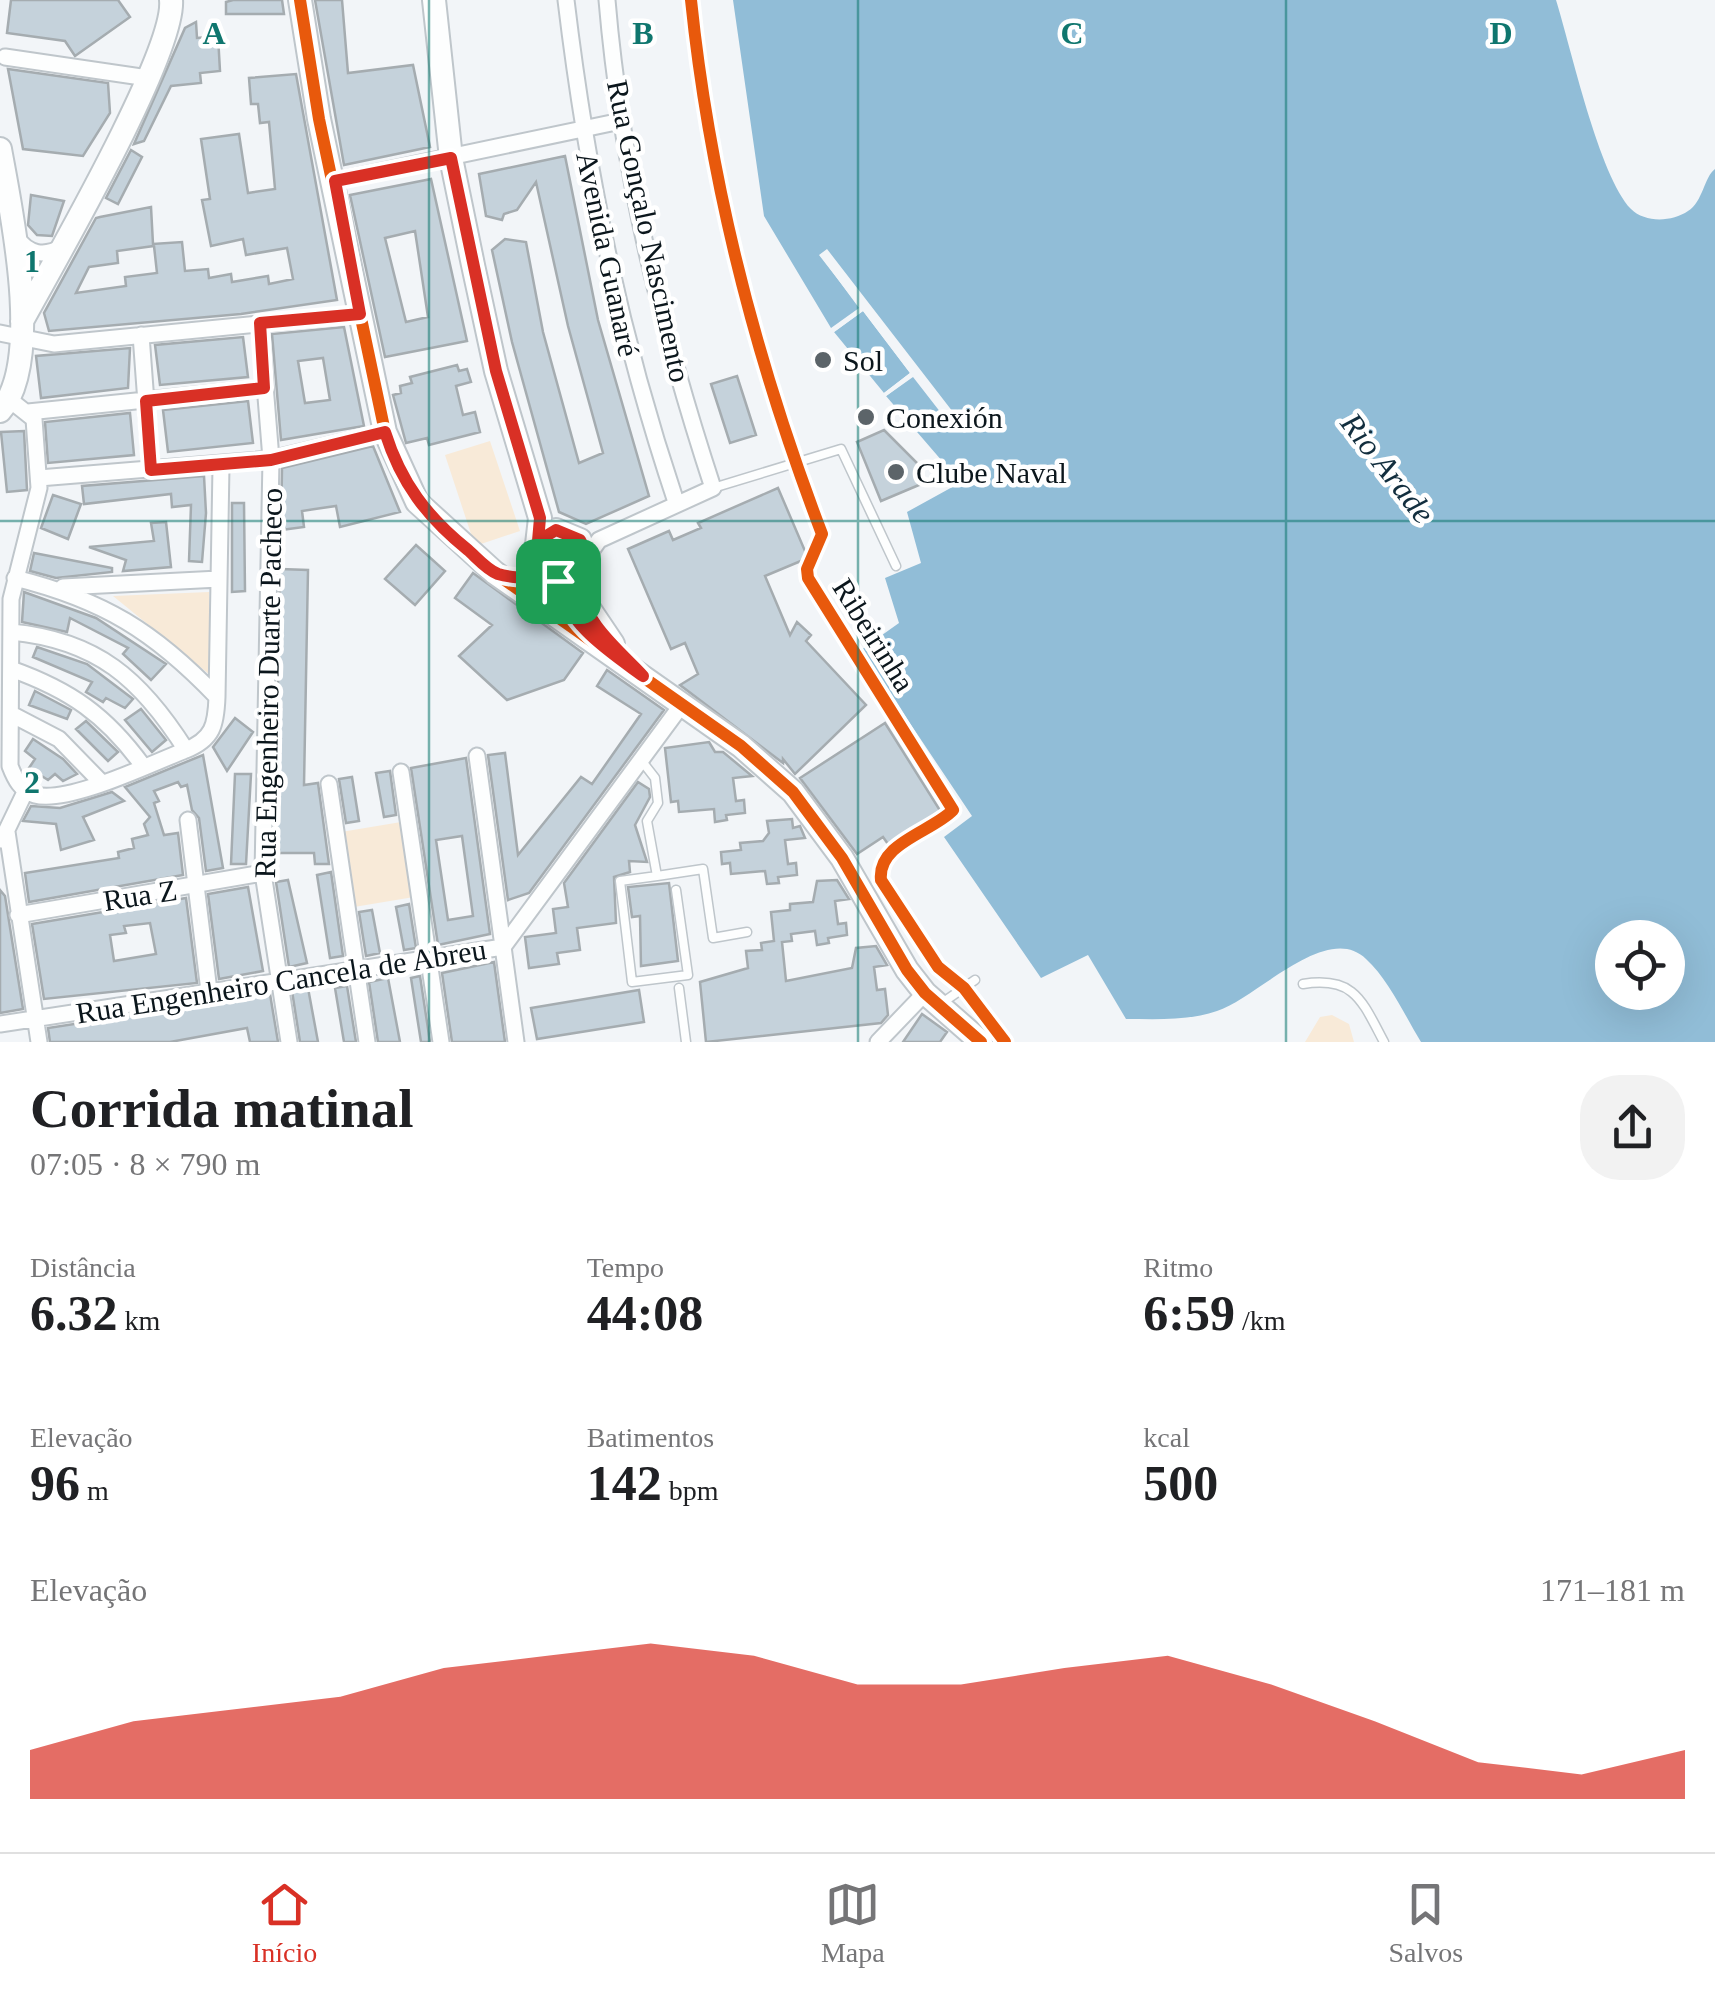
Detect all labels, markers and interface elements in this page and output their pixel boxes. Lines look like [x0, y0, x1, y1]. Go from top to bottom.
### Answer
text: A [202, 15, 226, 51]
text: B [632, 15, 654, 51]
text: C [1060, 15, 1084, 51]
text: D [1489, 15, 1513, 51]
street label: Rua Gonçalo Nascimento [601, 77, 697, 385]
street label: Avenida Guanaré [570, 149, 646, 359]
text: 1 [24, 243, 40, 279]
place label: Sol [843, 344, 883, 377]
marker: Sol [812, 349, 834, 371]
place label: Conexión [886, 401, 1003, 434]
water label: Rio Arade [1333, 405, 1442, 530]
marker: Conexión [855, 406, 877, 428]
place label: Clube Naval [916, 456, 1067, 489]
marker: Clube Naval [885, 461, 907, 483]
street label: Rua Engenheiro Duarte Pacheco [248, 487, 288, 879]
pin [516, 539, 601, 624]
icon: arrive [531, 554, 586, 609]
street label: Ribeirinha [826, 573, 922, 697]
text: 2 [24, 764, 40, 800]
street label: Rua Z [101, 873, 179, 917]
map controls [1595, 920, 1685, 1010]
button: locate [1595, 920, 1685, 1010]
street label: Rua Engenheiro Cancela de Abreu [74, 932, 488, 1030]
button: share [1580, 1075, 1685, 1180]
text: Corrida matinal [30, 1078, 413, 1139]
text: 07:05 · 8 × 790 m [30, 1146, 260, 1182]
text: Distância [30, 1252, 136, 1283]
text: Tempo [587, 1252, 664, 1283]
text: Ritmo [1143, 1252, 1213, 1283]
text: 6.32 [30, 1285, 118, 1341]
text: 44:08 [587, 1285, 703, 1341]
text: 6:59 [1143, 1285, 1235, 1341]
text: km [118, 1305, 160, 1336]
text: /km [1235, 1305, 1286, 1336]
text: Elevação [30, 1422, 133, 1453]
text: Batimentos [587, 1422, 714, 1453]
text: kcal [1143, 1422, 1190, 1453]
text: 96 [30, 1455, 80, 1511]
text: 142 [587, 1455, 662, 1511]
text: 500 [1143, 1455, 1218, 1511]
text: m [80, 1475, 109, 1506]
text: bpm [662, 1475, 718, 1506]
text: Elevação [30, 1572, 147, 1608]
text: 171–181 m [1540, 1572, 1685, 1608]
tab: Início [252, 1877, 317, 1969]
tab: Mapa [821, 1877, 885, 1969]
tab: Salvos [1388, 1877, 1463, 1969]

